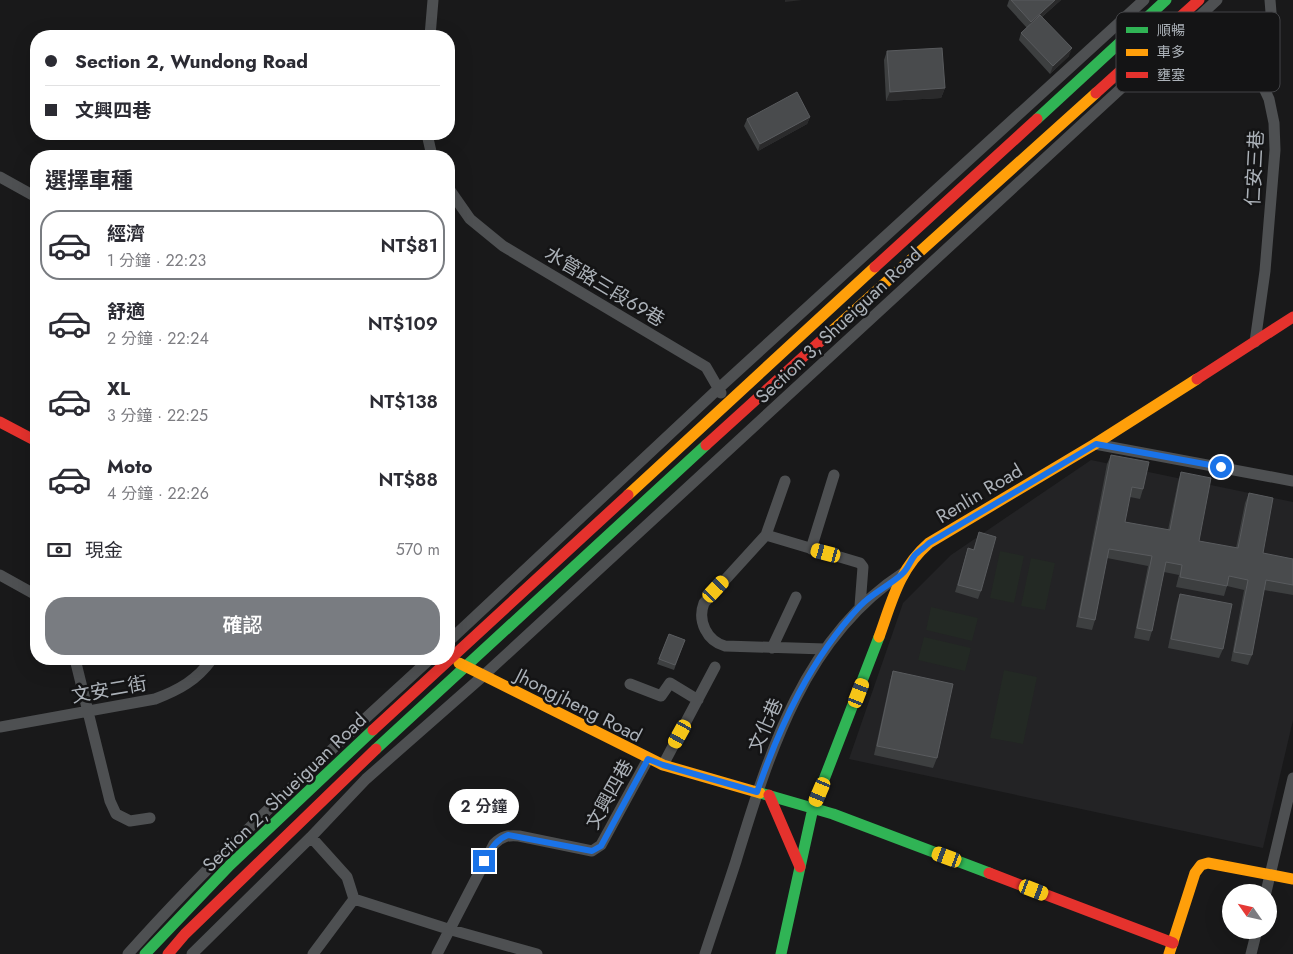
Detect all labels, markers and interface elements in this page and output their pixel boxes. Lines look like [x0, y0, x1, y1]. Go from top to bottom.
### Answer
legend [1116, 12, 1280, 92]
text: 順暢 [1157, 20, 1185, 40]
text: 車多 [1157, 42, 1185, 62]
text: Section 2, Wundong Road [75, 48, 308, 75]
text: 壅塞 [1157, 65, 1185, 85]
text: 文興四巷 [75, 97, 151, 124]
street label: 仁安三巷 [1239, 129, 1270, 207]
text: 選擇車種 [45, 164, 133, 196]
text: 經濟 [107, 220, 145, 247]
icon: car [47, 223, 92, 268]
text: NT$81 [381, 232, 438, 259]
street label: 水管路三段69巷 [540, 240, 670, 333]
street label: Section 3, Shueiguan Road [749, 241, 927, 410]
text: 1 分鐘 · 22:23 [107, 249, 206, 272]
text: 舒適 [107, 298, 145, 325]
icon: car [47, 301, 92, 346]
text: NT$109 [368, 310, 438, 337]
text: 2 分鐘 · 22:24 [107, 327, 209, 350]
text: XL [107, 375, 130, 402]
icon: car [47, 379, 92, 424]
text: NT$138 [369, 388, 438, 415]
text: 3 分鐘 · 22:25 [107, 404, 208, 427]
text: Moto [107, 453, 152, 480]
route start [1210, 456, 1232, 478]
icon: car [47, 457, 92, 502]
street label: Renlin Road [931, 457, 1028, 530]
text: NT$88 [378, 466, 438, 493]
text: 4 分鐘 · 22:26 [107, 482, 209, 505]
icon: cash [45, 536, 73, 564]
text: 現金 [85, 537, 123, 564]
text: 570 m [396, 538, 440, 561]
car [809, 542, 842, 564]
car [700, 573, 731, 605]
button: 確認 [45, 597, 440, 655]
street label: Jhongjheng Road [508, 661, 647, 749]
street label: 文安二街 [69, 670, 149, 709]
car [846, 676, 871, 710]
street label: 文化巷 [742, 694, 789, 757]
street label: Section 2, Shueiguan Road [196, 707, 372, 878]
car [666, 717, 693, 751]
street label: 文興四巷 [579, 754, 640, 834]
car [807, 775, 832, 809]
callout: 2 分鐘 [449, 788, 519, 824]
text: 2 分鐘 [461, 795, 507, 818]
car [930, 845, 963, 869]
route end [473, 850, 495, 872]
car [1017, 878, 1050, 902]
north arrow [1222, 884, 1278, 939]
map controls [1222, 884, 1277, 939]

